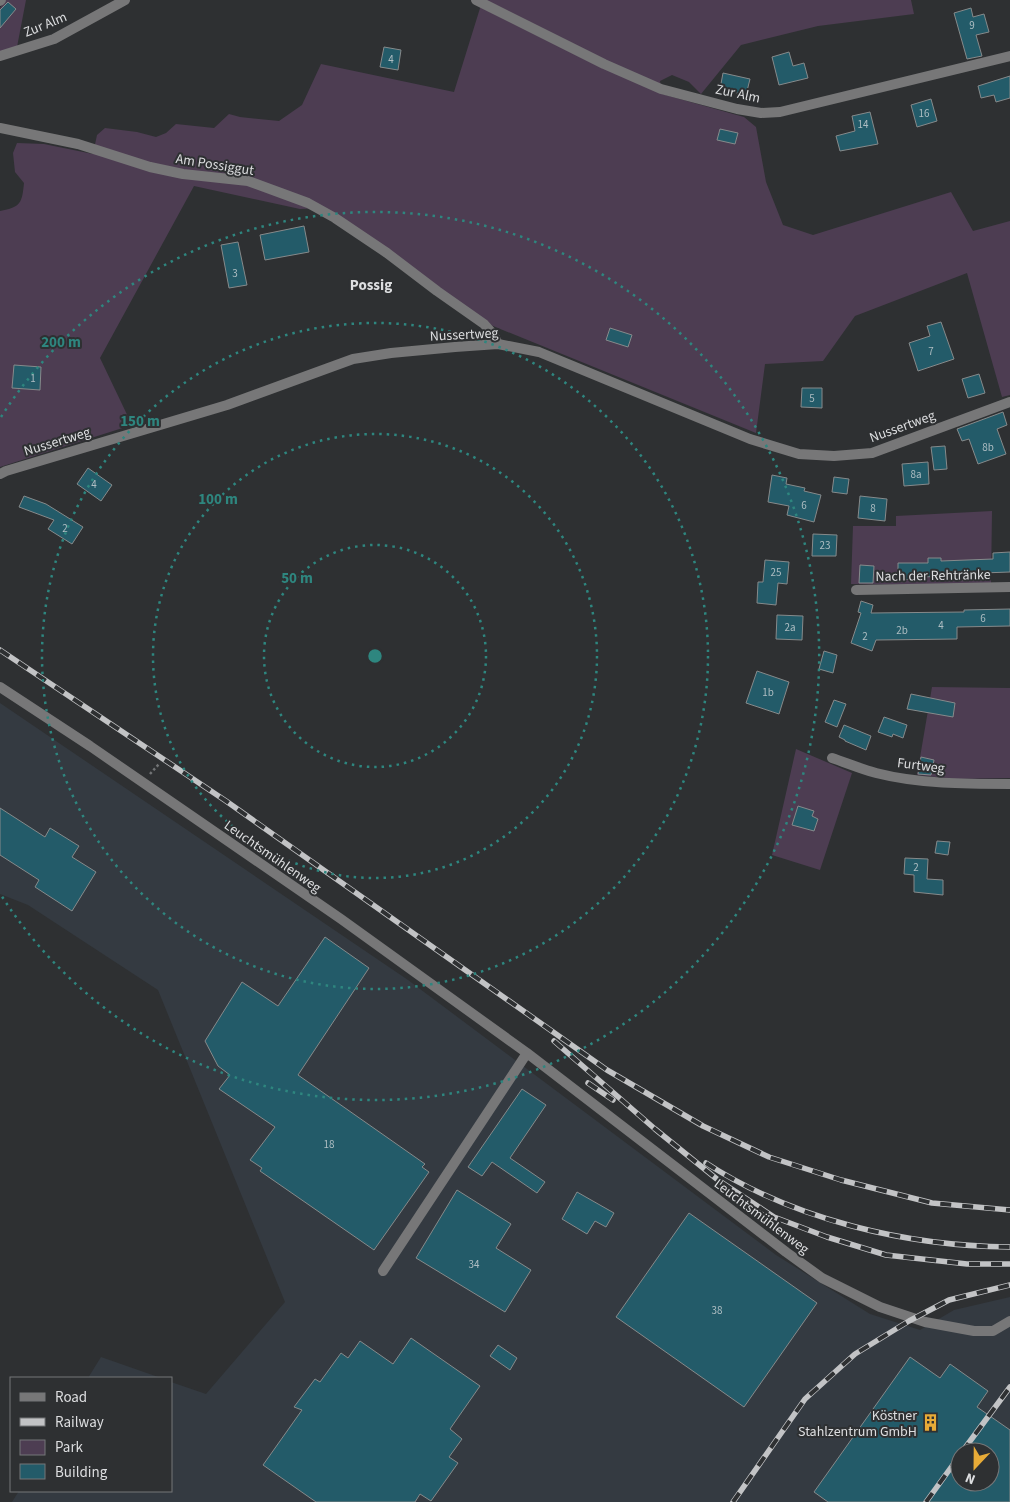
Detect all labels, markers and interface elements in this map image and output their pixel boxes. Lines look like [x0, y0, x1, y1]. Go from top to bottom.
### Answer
street label: Zur Alm [21, 7, 70, 43]
house number: 9 [969, 18, 975, 33]
house number: 4 [388, 52, 394, 67]
street label: Zur Alm [714, 79, 762, 108]
house number: 16 [919, 106, 930, 121]
house number: 14 [858, 117, 869, 132]
street label: Am Possiggut [174, 149, 256, 181]
house number: 3 [232, 266, 238, 281]
district label: Possig [350, 275, 392, 296]
street label: Nussertweg [429, 323, 499, 347]
text: 200 m [41, 332, 81, 353]
house number: 7 [928, 344, 934, 359]
house number: 1 [30, 371, 36, 386]
house number: 5 [809, 391, 815, 406]
street label: Nussertweg [867, 406, 938, 448]
text: 150 m [120, 411, 160, 432]
street label: Nussertweg [21, 422, 93, 462]
house number: 8b [982, 440, 994, 455]
house number: 8a [910, 467, 922, 482]
house number: 4 [91, 477, 97, 492]
text: 100 m [198, 489, 238, 510]
house number: 6 [801, 498, 807, 513]
house number: 8 [870, 501, 876, 516]
house number: 2 [62, 521, 68, 536]
house number: 23 [820, 538, 830, 553]
house number: 25 [771, 565, 781, 580]
street label: Nach der Rehtränke [875, 565, 991, 587]
text: 50 m [281, 568, 313, 589]
house number: 6 [980, 611, 986, 626]
house number: 4 [938, 618, 944, 633]
house number: 2a [784, 620, 796, 635]
house number: 2b [896, 623, 908, 638]
house number: 2 [862, 629, 868, 644]
centre of rings [366, 647, 384, 665]
house number: 1b [762, 685, 774, 700]
street label: Furtweg [896, 753, 946, 779]
street label: Leuchtsmühlenweg [220, 816, 325, 898]
house number: 2 [913, 860, 919, 875]
house number: 18 [324, 1137, 335, 1152]
street label: Leuchtsmühlenweg [710, 1174, 813, 1259]
house number: 34 [469, 1257, 480, 1272]
house number: 38 [712, 1303, 723, 1318]
legend [10, 1377, 172, 1492]
text: Road [55, 1387, 87, 1408]
place label: Köstner Stahlzentrum GmbH [798, 1406, 917, 1442]
text: Railway [55, 1412, 104, 1433]
building icon: Köstner Stahlzentrum GmbH [921, 1413, 941, 1433]
text: Park [55, 1437, 84, 1458]
north arrow [950, 1442, 1000, 1492]
text: Building [55, 1462, 108, 1483]
text: N [962, 1467, 979, 1489]

